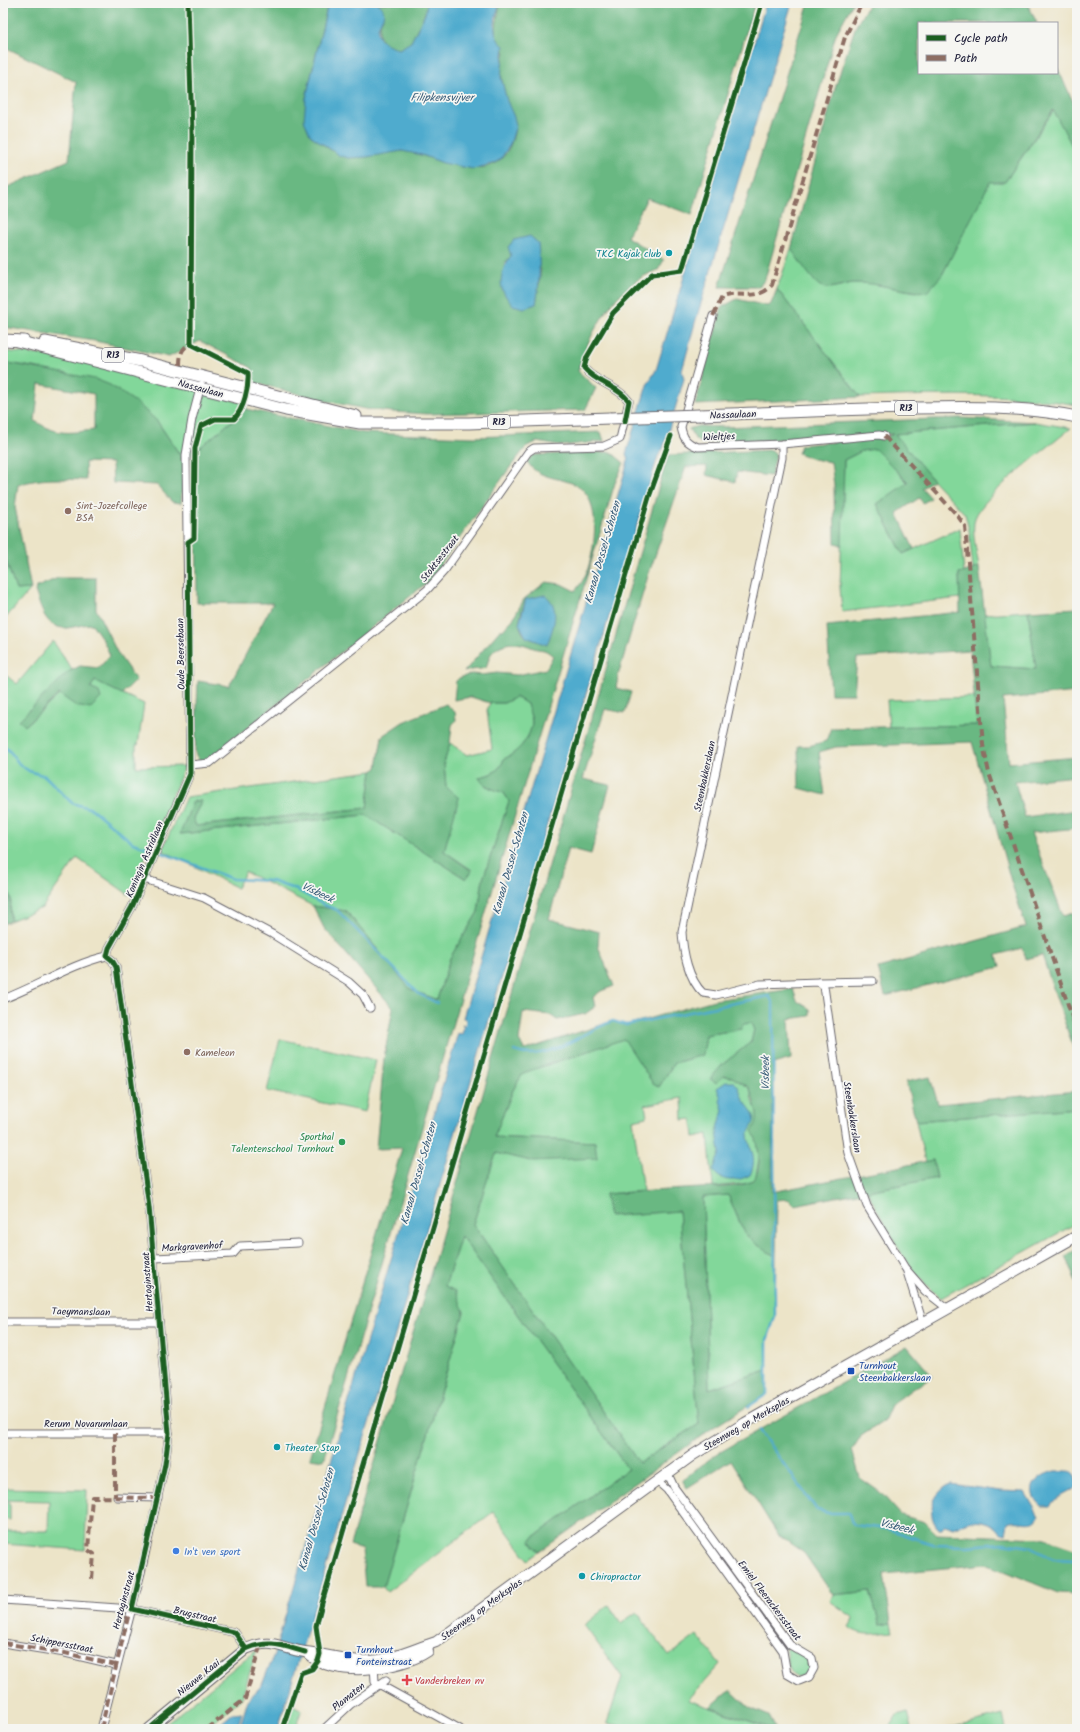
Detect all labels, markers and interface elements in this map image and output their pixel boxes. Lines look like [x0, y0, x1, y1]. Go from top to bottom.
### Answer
legend [918, 22, 1058, 74]
text: Cycle path [954, 29, 1008, 48]
text: Path [954, 49, 977, 68]
water label: Filipkensvijver [411, 89, 476, 107]
place label: TKC Kajak club [596, 246, 662, 262]
marker: TKC Kajak club [664, 248, 674, 258]
road number: R13 [102, 348, 124, 362]
street label: Nassaulaan [176, 375, 225, 403]
road number: R13 [895, 401, 917, 415]
street label: Nassaulaan [709, 406, 757, 424]
road number: R13 [488, 415, 510, 429]
street label: Wieltjes [703, 428, 736, 446]
place label: Sint-Jozefcollege BSA [76, 498, 147, 526]
water label: Kanaal Dessel-Schoten [580, 498, 626, 606]
marker: Sint-Jozefcollege BSA [63, 506, 73, 516]
street label: Stoktsestraat [416, 532, 463, 586]
street label: Oude Beersebaan [172, 618, 190, 690]
street label: Steenbakkerslaan [690, 739, 720, 813]
water label: Kanaal Dessel-Schoten [488, 809, 534, 917]
street label: Koningin Astridlaan [122, 819, 168, 900]
water label: Visbeek [298, 877, 338, 909]
place label: Kameleon [195, 1045, 235, 1061]
marker: Kameleon [182, 1047, 192, 1057]
water label: Visbeek [757, 1054, 775, 1090]
street label: Steenbakkerslaan [838, 1080, 866, 1154]
water label: Kanaal Dessel-Schoten [396, 1119, 442, 1227]
place label: Sporthal Talentenschool Turnhout [231, 1129, 335, 1157]
marker: Sporthal Talentenschool Turnhout [337, 1137, 347, 1147]
street label: Markgravenhof [161, 1237, 224, 1257]
street label: Hertoginstraat [138, 1251, 158, 1312]
street label: Taeymanslaan [52, 1303, 110, 1321]
place label: Turnhout Steenbakkerslaan [859, 1358, 931, 1386]
marker: Turnhout Steenbakkerslaan [846, 1366, 856, 1376]
street label: Steenweg op Merksplas [700, 1392, 793, 1455]
street label: Rerum Novarumlaan [44, 1416, 128, 1432]
place label: Theater Stap [285, 1440, 339, 1456]
marker: Theater Stap [272, 1442, 282, 1452]
water label: Kanaal Dessel-Schoten [294, 1465, 340, 1573]
water label: Visbeek [878, 1514, 917, 1540]
place label: In't ven sport [184, 1544, 241, 1560]
marker: In't ven sport [171, 1546, 181, 1556]
street label: Emiel Fleerackersstraat [733, 1557, 805, 1645]
street label: Hertoginstraat [108, 1569, 139, 1631]
place label: Chiropractor [590, 1569, 641, 1585]
marker: Chiropractor [577, 1571, 587, 1581]
street label: Steenweg op Merksplas [437, 1574, 526, 1645]
street label: Brugstraat [172, 1602, 218, 1628]
street label: Schippersstraat [29, 1630, 95, 1658]
place label: Turnhout Fonteinstraat [356, 1642, 412, 1670]
marker: Turnhout Fonteinstraat [343, 1650, 353, 1660]
street label: Nieuwe Kaai [174, 1655, 224, 1700]
place label: Vanderbreken nv [415, 1673, 485, 1689]
marker: Vanderbreken nv [402, 1675, 412, 1685]
street label: Plamaten [328, 1678, 369, 1715]

